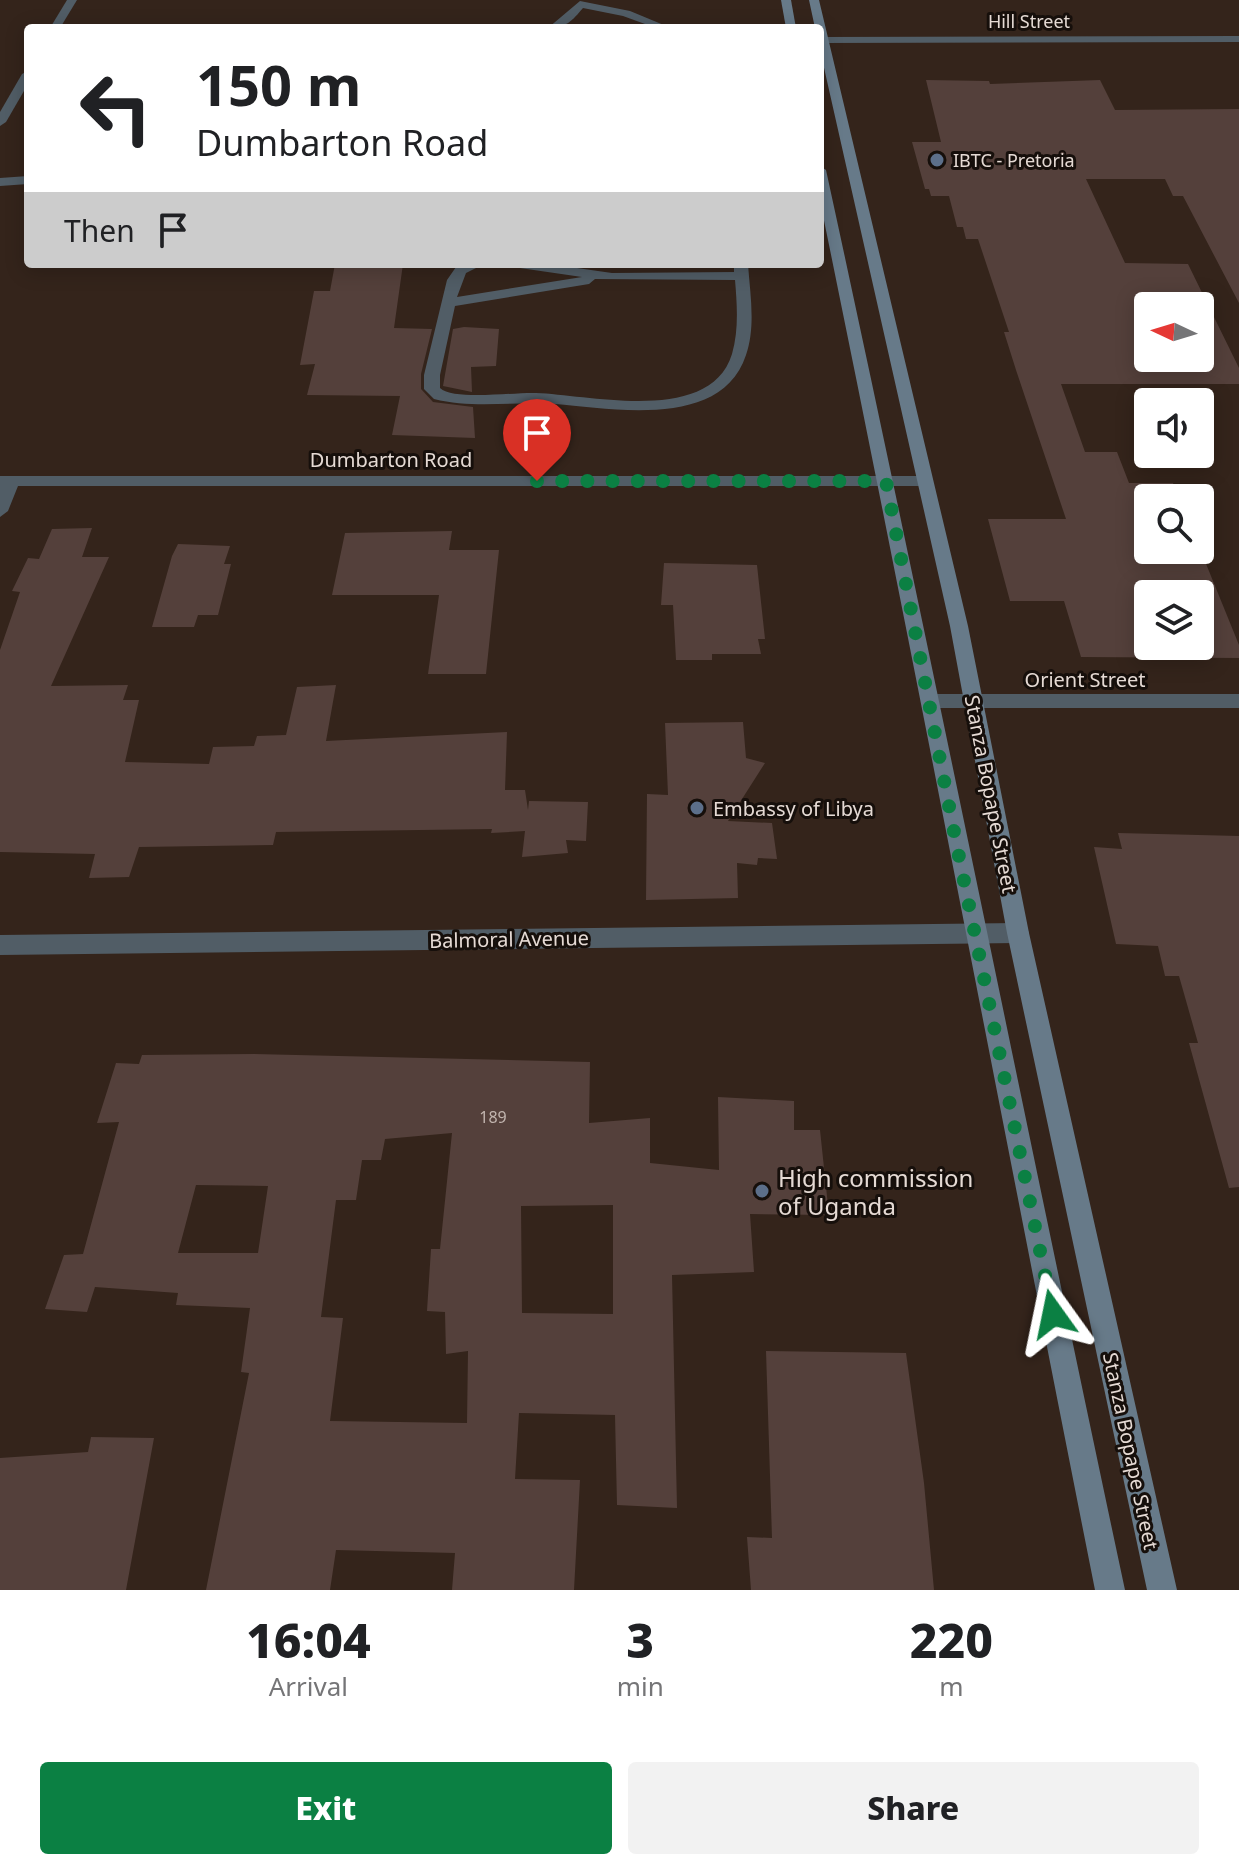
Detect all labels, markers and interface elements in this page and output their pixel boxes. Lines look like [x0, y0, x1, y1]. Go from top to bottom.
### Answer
street label: Hill Street [988, 9, 1071, 33]
text: 150 m [196, 46, 361, 122]
icon: left [64, 56, 168, 160]
text: Dumbarton Road [196, 118, 488, 167]
place label: IBTC - Pretoria [953, 148, 1075, 172]
marker: IBTC - Pretoria [928, 151, 946, 169]
icon: arrive [151, 208, 195, 252]
text: Then [64, 210, 135, 251]
north arrow [1134, 292, 1214, 372]
map controls [1134, 292, 1214, 660]
button: sound [1134, 388, 1214, 468]
pin [503, 399, 571, 481]
icon: arrive [515, 411, 559, 455]
street label: Dumbarton Road [310, 446, 472, 473]
button: search [1134, 484, 1214, 564]
button: layers [1134, 580, 1214, 660]
street label: Orient Street [1025, 666, 1145, 693]
street label: Stanza Bopape Street [959, 693, 1023, 895]
place label: Embassy of Libya [713, 795, 874, 822]
marker: Embassy of Libya [688, 799, 706, 817]
street label: Balmoral Avenue [429, 924, 589, 954]
house number: 189 [479, 1106, 507, 1128]
place label: High commission of Uganda [778, 1161, 973, 1222]
marker: High commission of Uganda [753, 1182, 771, 1200]
position arrow [1011, 1272, 1095, 1356]
street label: Stanza Bopape Street [1097, 1350, 1165, 1552]
text: 16:04 [246, 1607, 371, 1672]
text: 3 [626, 1607, 654, 1672]
text: 220 [910, 1607, 993, 1672]
text: Arrival [269, 1668, 348, 1704]
text: min [617, 1668, 664, 1704]
text: m [939, 1668, 964, 1704]
button: Exit [40, 1762, 612, 1854]
button: Share [628, 1762, 1199, 1854]

